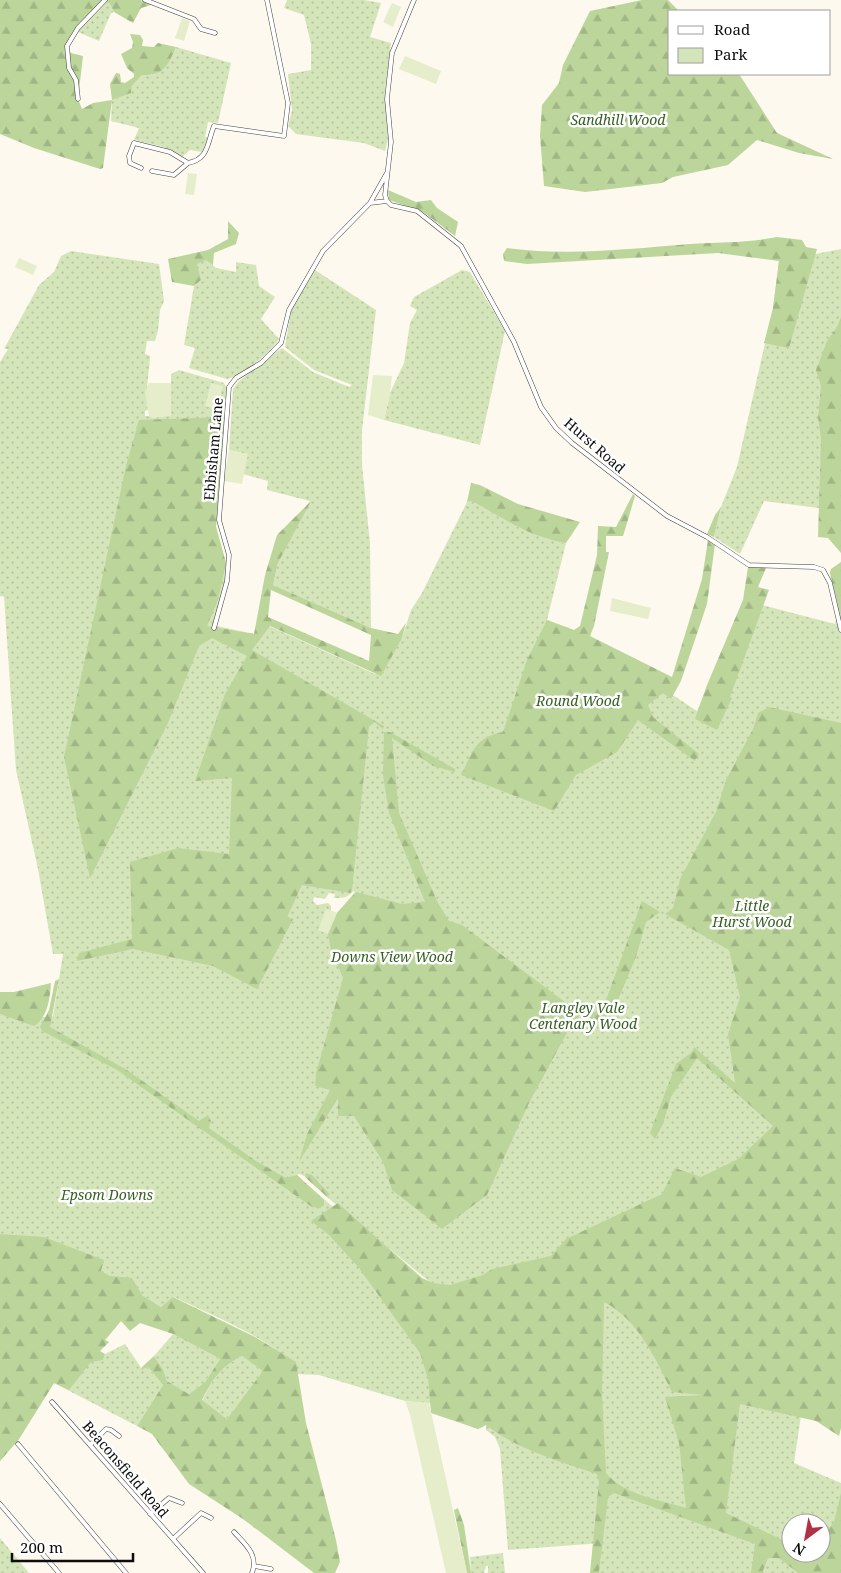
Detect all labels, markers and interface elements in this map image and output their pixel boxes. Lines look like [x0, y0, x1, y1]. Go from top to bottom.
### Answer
legend [668, 10, 831, 75]
text: Road [714, 19, 750, 39]
text: Park [714, 44, 748, 64]
park label: Sandhill Wood [571, 110, 666, 129]
street label: Ebbisham Lane [199, 397, 227, 501]
street label: Hurst Road [560, 413, 630, 477]
park label: Round Wood [535, 691, 621, 710]
park label: Little Hurst Wood [711, 896, 793, 931]
park label: Downs View Wood [330, 947, 454, 966]
park label: Langley Vale Centenary Wood [529, 998, 638, 1033]
park label: Epsom Downs [60, 1185, 154, 1204]
street label: Beaconsfield Road [79, 1417, 173, 1522]
north arrow [781, 1513, 831, 1563]
scale bar [12, 1530, 134, 1562]
text: 200 m [20, 1537, 63, 1557]
text: N [789, 1538, 809, 1560]

